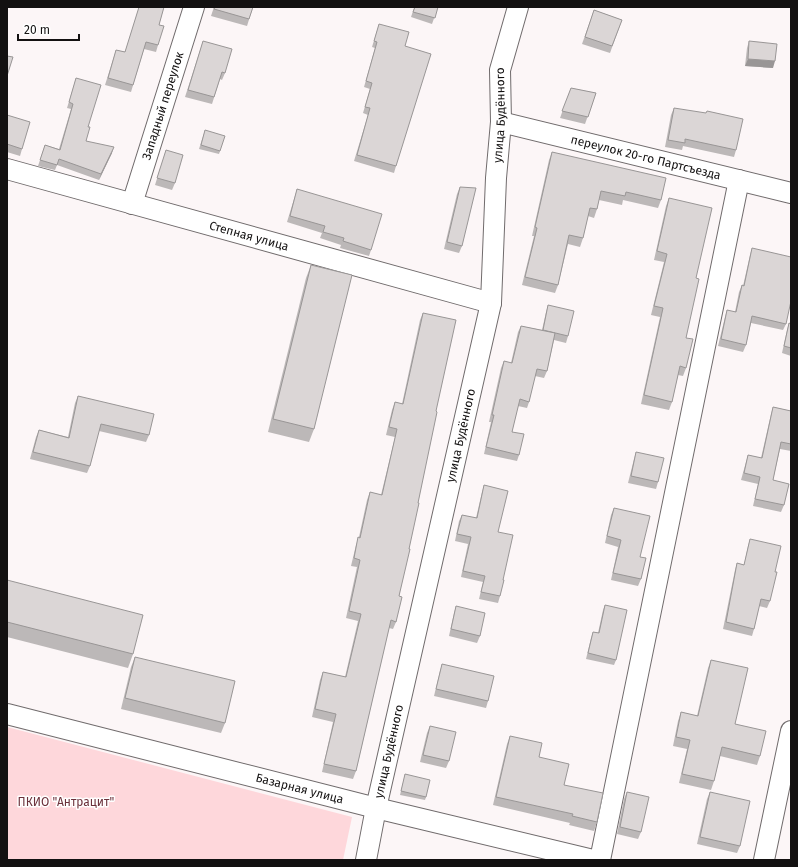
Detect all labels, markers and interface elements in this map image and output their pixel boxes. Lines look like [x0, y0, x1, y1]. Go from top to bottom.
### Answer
scale bar [18, 16, 79, 42]
text: 20 m [24, 23, 50, 37]
street label: Западный переулок [139, 49, 187, 162]
street label: улица Будённого [490, 67, 508, 164]
street label: переулок 20-го Партсъезда [569, 132, 722, 183]
street label: Степная улица [208, 218, 290, 254]
street label: улица Будённого [443, 387, 478, 484]
street label: улица Будённого [371, 703, 406, 800]
street label: Базарная улица [254, 771, 345, 806]
park label: ПКИО "Антрацит" [18, 795, 115, 809]

